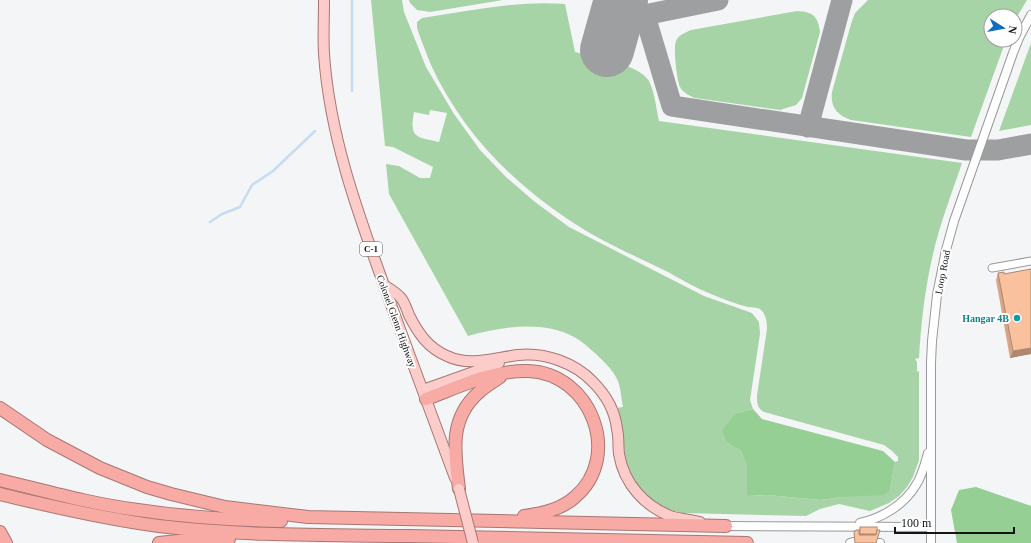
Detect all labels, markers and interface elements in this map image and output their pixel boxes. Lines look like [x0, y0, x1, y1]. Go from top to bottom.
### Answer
north arrow [983, 8, 1023, 48]
text: N [1006, 25, 1019, 35]
road number: C-1 [360, 242, 382, 256]
street label: Loop Road [933, 249, 952, 295]
street label: Colonel Glenn Highway [375, 273, 418, 369]
place label: Hangar 4B [962, 313, 1009, 324]
marker: Hangar 4B [1012, 313, 1022, 323]
scale bar [895, 509, 1014, 535]
text: 100 m [901, 516, 932, 530]

